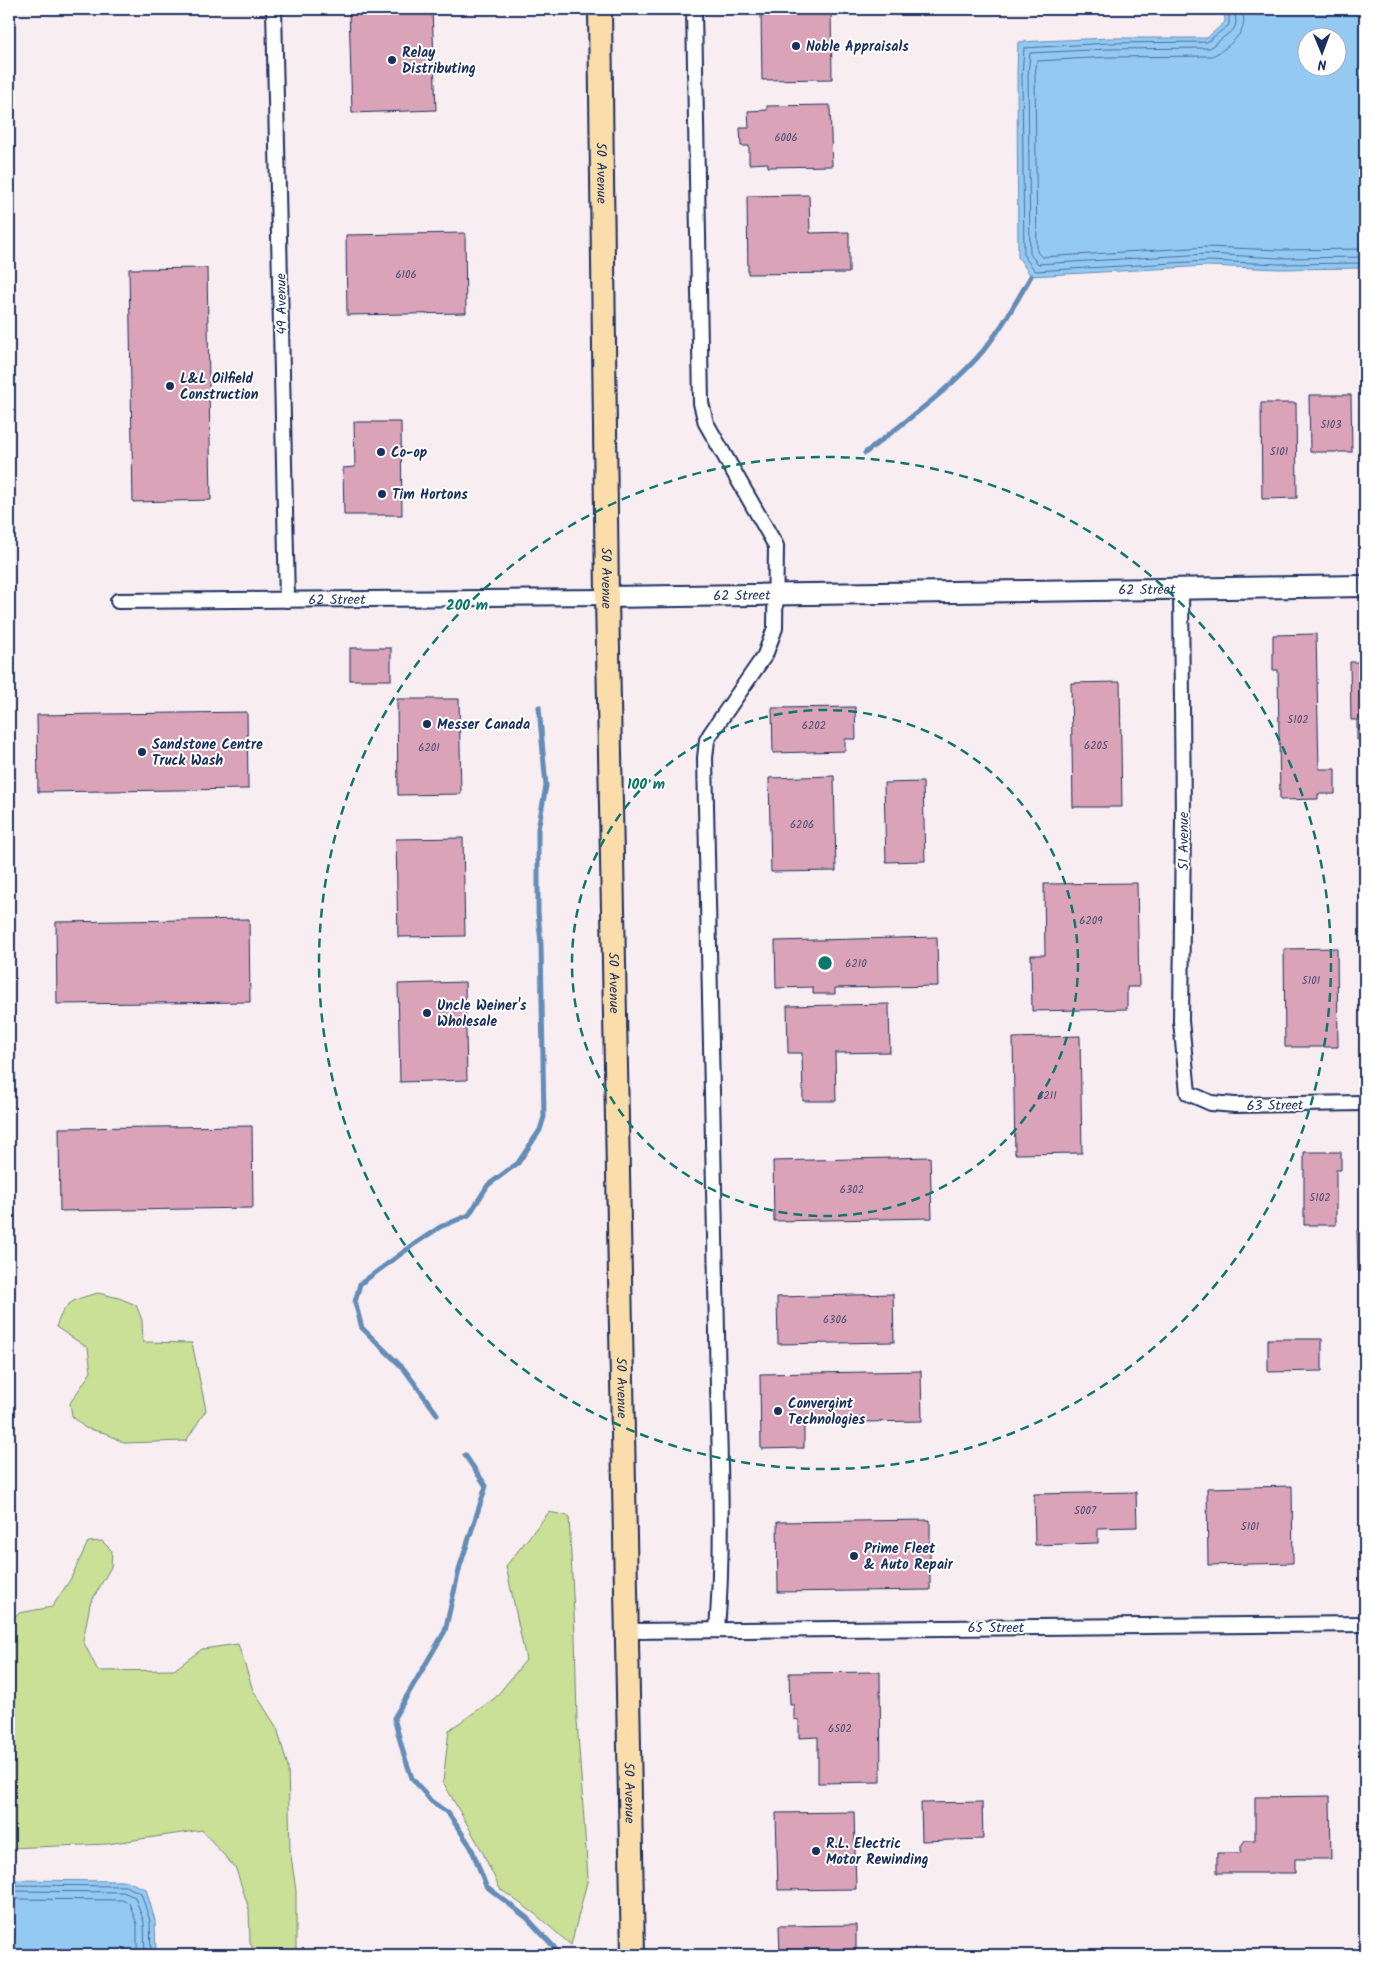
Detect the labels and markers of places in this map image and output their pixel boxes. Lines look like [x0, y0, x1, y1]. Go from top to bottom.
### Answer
place label: Noble Appraisals [806, 36, 909, 58]
marker: Noble Appraisals [790, 40, 802, 52]
place label: Relay Distributing [402, 42, 476, 80]
marker: Relay Distributing [386, 54, 398, 66]
place label: L&L Oilfield Construction [180, 368, 259, 406]
marker: L&L Oilfield Construction [164, 380, 176, 392]
place label: Co-op [391, 442, 428, 464]
marker: Co-op [375, 446, 387, 458]
place label: Tim Hortons [392, 484, 468, 506]
marker: Tim Hortons [376, 488, 388, 500]
place label: Messer Canada [437, 714, 530, 736]
marker: Messer Canada [421, 718, 433, 730]
place label: Sandstone Centre Truck Wash [152, 734, 263, 772]
marker: Sandstone Centre Truck Wash [136, 746, 148, 758]
centre of rings [816, 954, 834, 972]
place label: Uncle Weiner's Wholesale [437, 995, 527, 1033]
marker: Uncle Weiner's Wholesale [421, 1007, 433, 1019]
place label: Convergint Technologies [788, 1393, 866, 1431]
marker: Convergint Technologies [772, 1405, 784, 1417]
place label: Prime Fleet & Auto Repair [864, 1538, 954, 1576]
marker: Prime Fleet & Auto Repair [848, 1550, 860, 1562]
place label: R.L. Electric Motor Rewinding [826, 1833, 929, 1871]
marker: R.L. Electric Motor Rewinding [810, 1845, 822, 1857]

